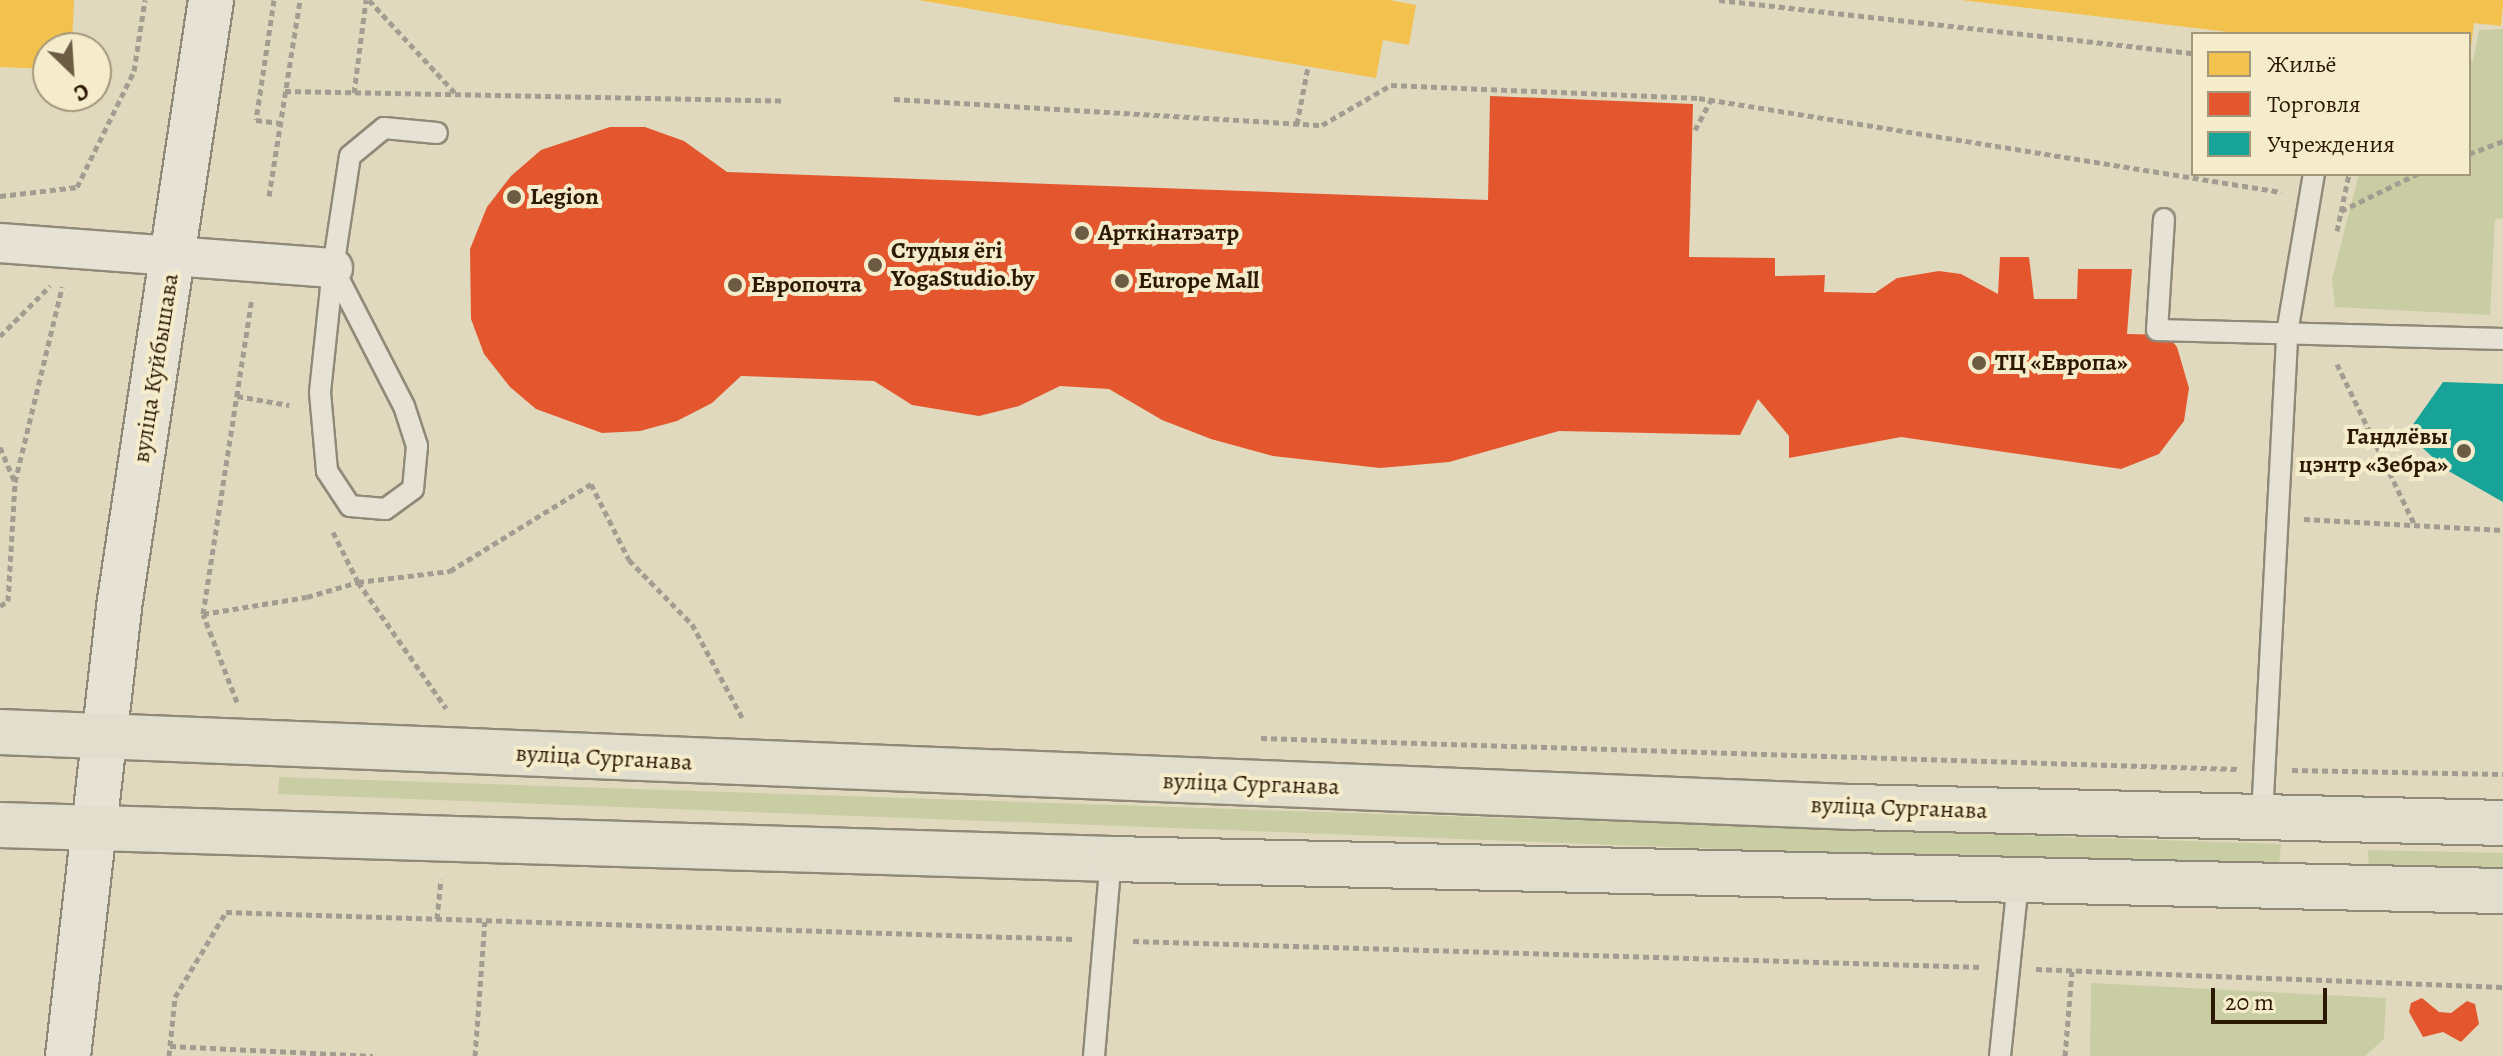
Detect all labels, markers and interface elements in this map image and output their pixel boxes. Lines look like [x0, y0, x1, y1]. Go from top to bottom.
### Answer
north arrow [32, 32, 112, 112]
legend [2191, 32, 2471, 176]
text: Жильё [2267, 48, 2336, 80]
text: С [69, 75, 94, 108]
text: Торговля [2267, 88, 2361, 120]
text: Учреждения [2267, 128, 2395, 160]
place label: Legion [530, 183, 599, 211]
marker: Legion [505, 188, 523, 206]
place label: Арткінатэатр [1098, 219, 1239, 247]
marker: Арткінатэатр [1073, 224, 1091, 242]
place label: Студыя ёгі YogaStudio.by [891, 237, 1034, 293]
marker: Студыя ёгі YogaStudio.by [866, 256, 884, 274]
place label: Europe Mall [1138, 267, 1259, 295]
street label: вуліца Куйбышава [127, 271, 185, 465]
place label: Европочта [751, 271, 862, 299]
marker: Europe Mall [1113, 272, 1131, 290]
marker: Европочта [726, 276, 744, 294]
place label: ТЦ «Европа» [1995, 349, 2128, 377]
marker: ТЦ «Европа» [1970, 354, 1988, 372]
place label: Гандлёвы цэнтр «Зебра» [2299, 423, 2448, 479]
marker: Гандлёвы цэнтр «Зебра» [2455, 442, 2473, 460]
street label: вуліца Сурганава [515, 739, 693, 777]
street label: вуліца Сурганава [1162, 767, 1340, 801]
street label: вуліца Сурганава [1810, 791, 1988, 825]
scale bar [2215, 972, 2331, 1022]
text: 20 m [2225, 986, 2274, 1018]

